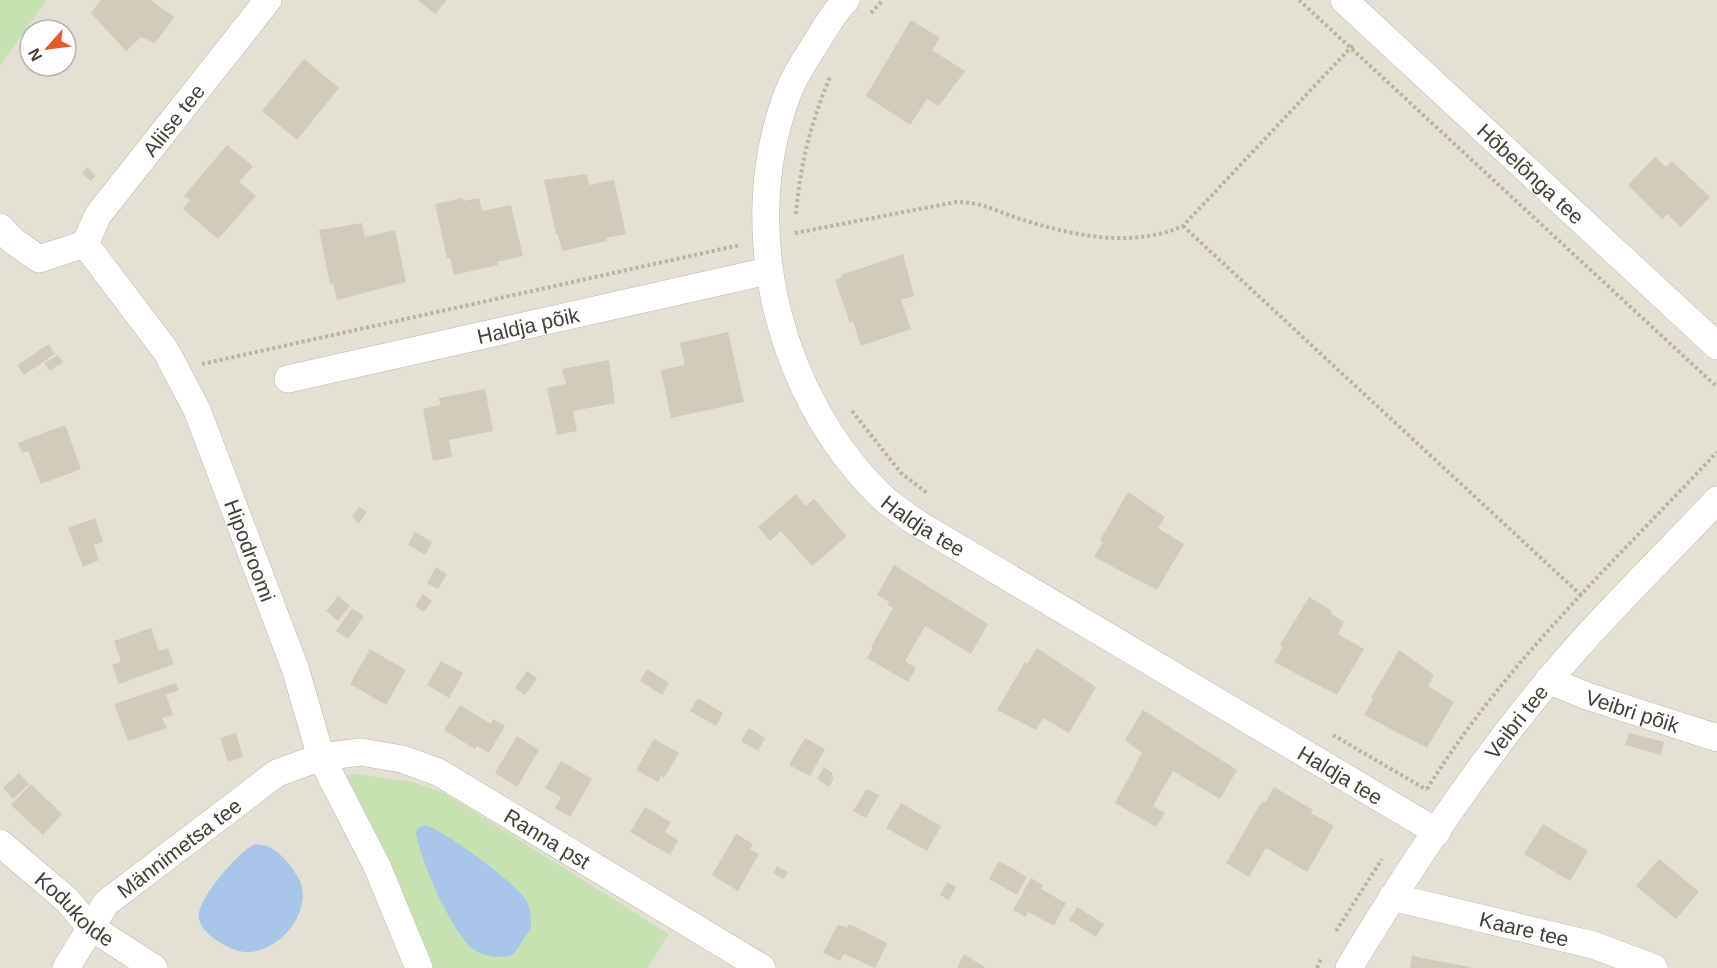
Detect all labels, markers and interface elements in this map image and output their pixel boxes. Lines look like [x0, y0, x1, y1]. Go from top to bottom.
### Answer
north arrow [18, 18, 78, 78]
text: N [25, 46, 45, 64]
street label: Aliise tee [138, 79, 209, 160]
street label: Hõbelõnga tee [1473, 118, 1589, 228]
street label: Haldja põik [475, 302, 582, 348]
street label: Haldja tee [877, 490, 969, 560]
street label: Hipodroomi [220, 496, 280, 605]
street label: Veibri tee [1480, 680, 1552, 763]
street label: Veibri põik [1583, 685, 1683, 737]
street label: Haldja tee [1294, 741, 1387, 809]
street label: Männimetsa tee [113, 793, 245, 902]
street label: Ranna pst [500, 804, 594, 873]
street label: Kodukolde [31, 867, 118, 951]
street label: Kaare tee [1477, 907, 1571, 950]

